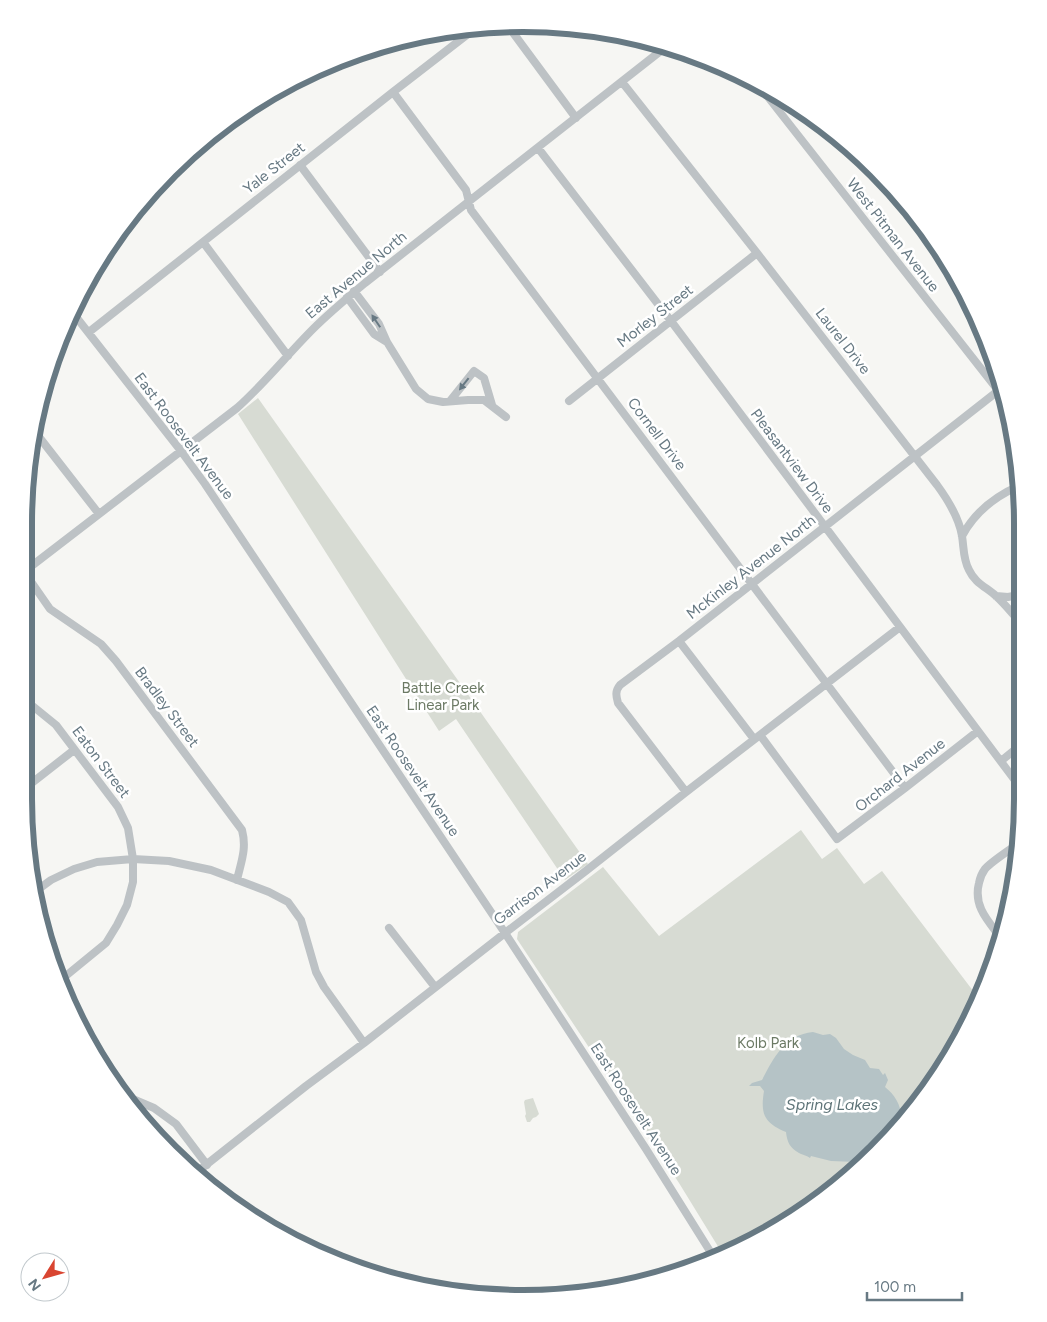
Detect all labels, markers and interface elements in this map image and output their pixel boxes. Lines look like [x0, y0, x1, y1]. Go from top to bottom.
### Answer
street label: Yale Street [240, 138, 309, 198]
street label: West Pitman Avenue [843, 175, 943, 295]
street label: East Avenue North [302, 227, 410, 323]
street label: Morley Street [613, 281, 697, 351]
street label: Laurel Drive [812, 304, 874, 378]
one-way arrow [371, 314, 381, 328]
street label: East Roosevelt Avenue [131, 369, 237, 503]
one-way arrow [458, 377, 469, 390]
street label: Cornell Drive [624, 394, 690, 474]
street label: Pleasantview Drive [747, 405, 837, 517]
street label: McKinley Avenue North [683, 511, 819, 623]
street label: Bradley Street [131, 663, 203, 751]
park label: Battle Creek Linear Park [402, 679, 485, 714]
street label: East Roosevelt Avenue [363, 702, 463, 840]
street label: Eaton Street [68, 723, 134, 802]
street label: Orchard Avenue [851, 734, 949, 816]
street label: Garrison Avenue [490, 847, 590, 929]
park label: Kolb Park [737, 1034, 800, 1052]
street label: East Roosevelt Avenue [587, 1040, 685, 1178]
water label: Spring Lakes [786, 1095, 879, 1114]
north arrow [20, 1252, 70, 1302]
scale bar [867, 1270, 962, 1302]
text: N [25, 1275, 45, 1294]
text: 100 m [874, 1278, 916, 1296]

